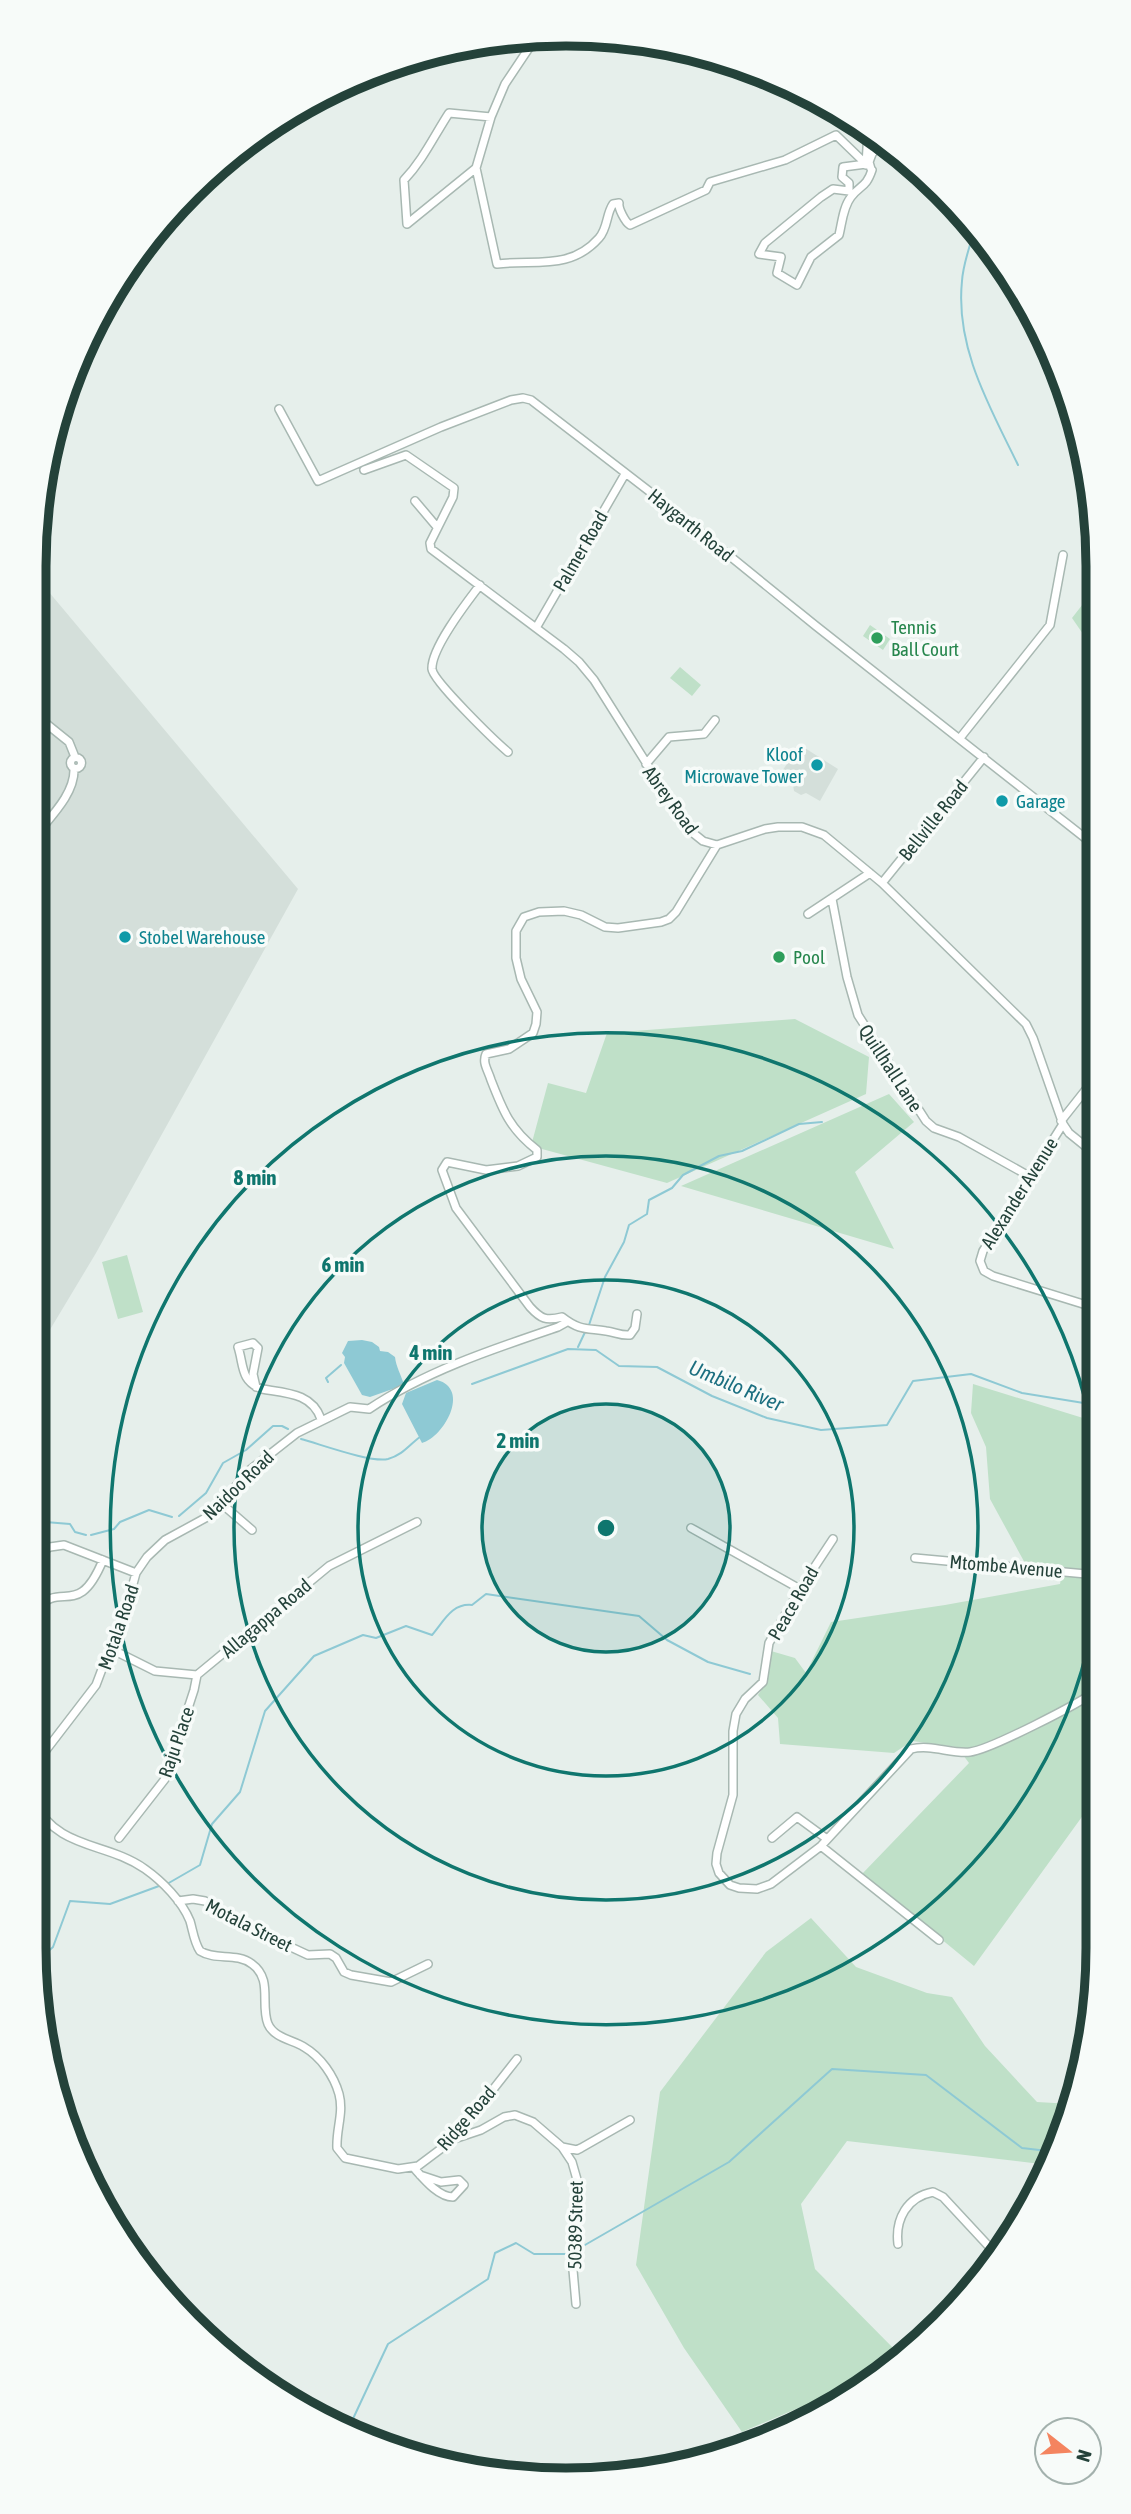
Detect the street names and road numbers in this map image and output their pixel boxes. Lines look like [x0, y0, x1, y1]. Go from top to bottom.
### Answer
street label: Haygarth Road [644, 484, 738, 566]
street label: Palmer Road [548, 507, 612, 595]
street label: Abrey Road [639, 762, 703, 838]
street label: Bellville Road [894, 775, 972, 865]
street label: Quillhall Lane [855, 1020, 927, 1116]
street label: Alexander Avenue [976, 1133, 1062, 1253]
street label: Naidoo Road [198, 1446, 278, 1524]
street label: Mtombe Avenue [949, 1550, 1063, 1582]
street label: Peace Road [763, 1562, 823, 1644]
street label: Allagappa Road [217, 1574, 315, 1662]
street label: Motala Road [93, 1581, 143, 1673]
street label: Raju Place [154, 1704, 198, 1780]
street label: Motala Street [202, 1894, 296, 1956]
street label: Ridge Road [432, 2081, 500, 2155]
street label: 50389 Street [563, 2180, 587, 2270]

